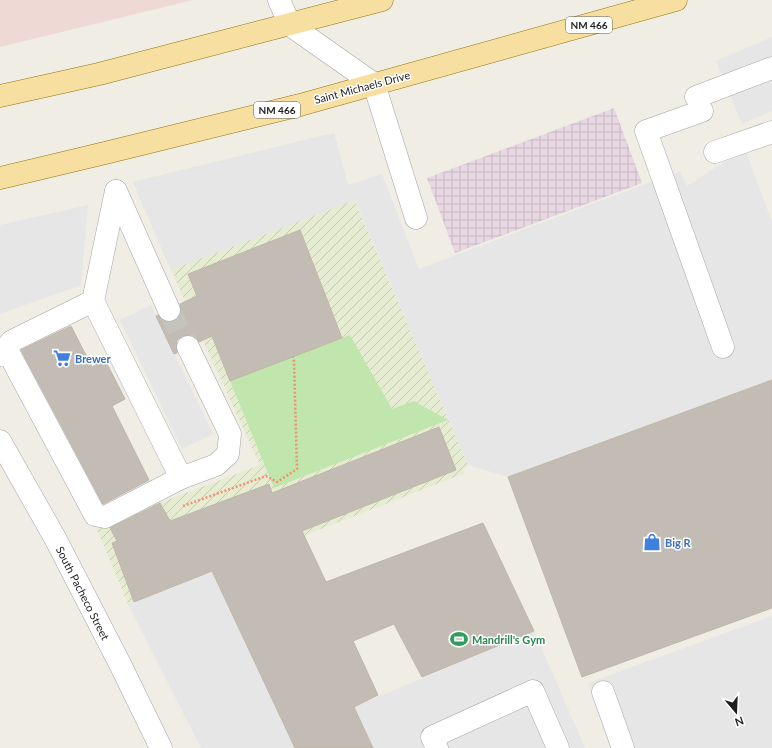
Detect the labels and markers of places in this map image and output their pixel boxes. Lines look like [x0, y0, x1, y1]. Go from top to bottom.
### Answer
supermarket icon: Brewer [52, 348, 72, 368]
place label: Brewer [75, 352, 111, 365]
shop icon: Big R [642, 532, 662, 552]
place label: Big R [665, 536, 691, 549]
sports icon: Mandrill's Gym [449, 629, 469, 649]
place label: Mandrill's Gym [472, 633, 545, 646]

